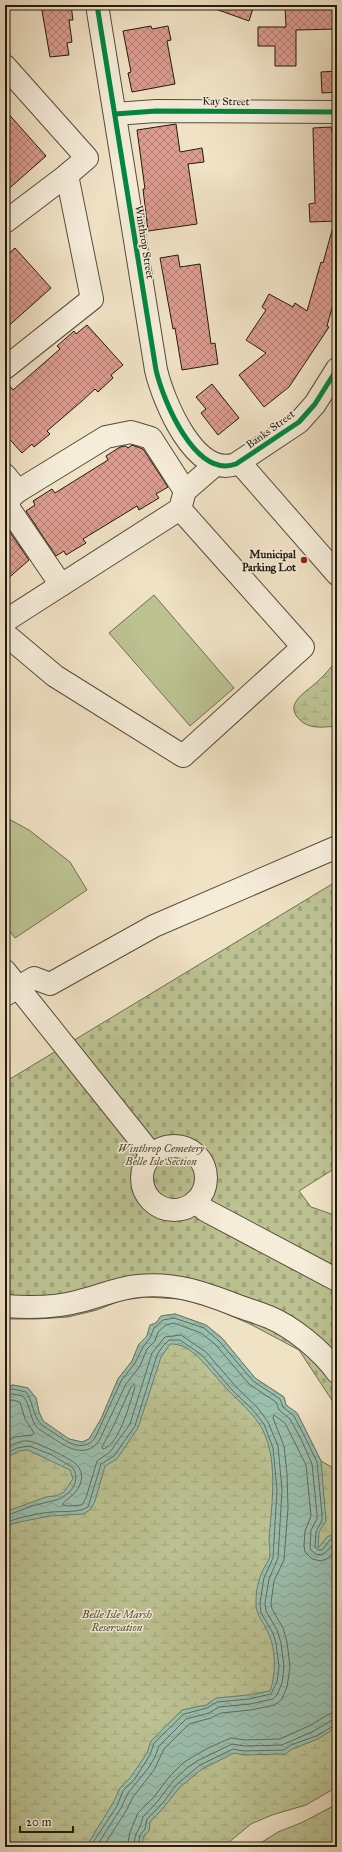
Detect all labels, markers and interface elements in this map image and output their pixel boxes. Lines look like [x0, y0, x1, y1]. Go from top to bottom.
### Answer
street label: Kay Street [202, 95, 250, 108]
street label: Winthrop Street [132, 204, 157, 280]
street label: Banks Street [244, 407, 297, 451]
place label: Municipal Parking Lot [242, 548, 297, 574]
marker: Municipal Parking Lot [299, 555, 309, 565]
park label: Winthrop Cemetery Belle Isle Section [118, 1142, 205, 1168]
park label: Belle Isle Marsh Reservation [81, 1608, 153, 1634]
scale bar [20, 1808, 73, 1834]
text: 20 m [26, 1815, 52, 1829]

